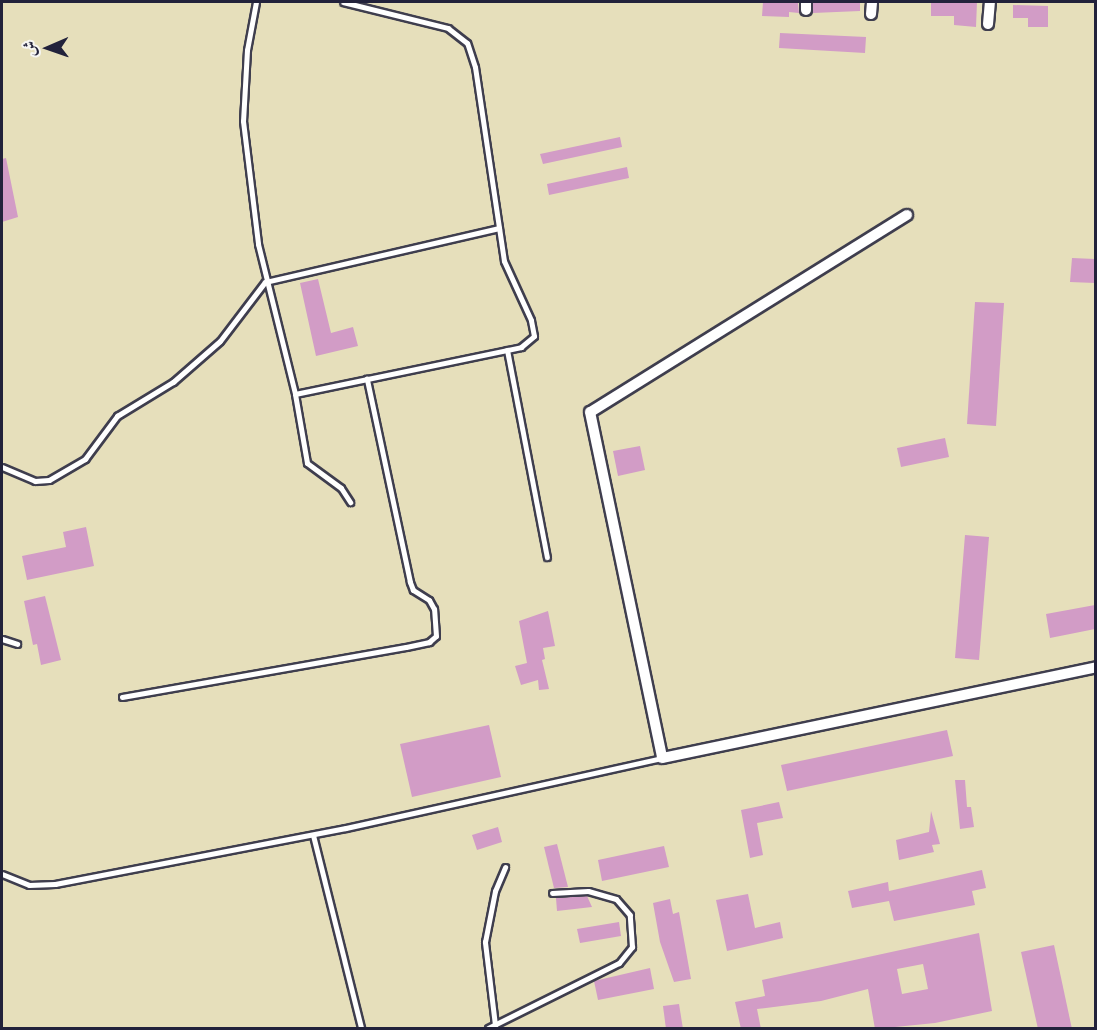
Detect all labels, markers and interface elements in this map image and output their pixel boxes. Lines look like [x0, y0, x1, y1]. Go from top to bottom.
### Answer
north arrow [18, 18, 78, 78]
text: ش [20, 40, 39, 57]

